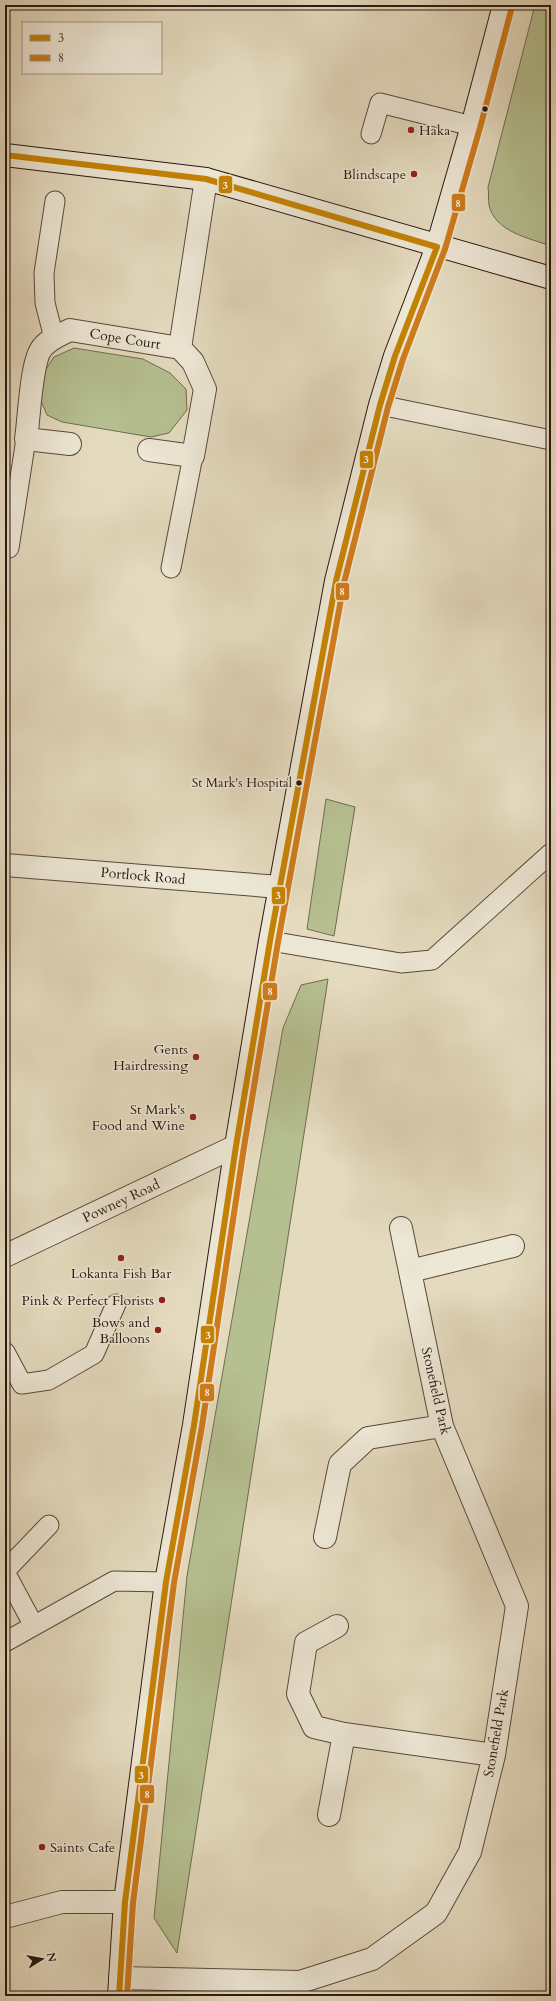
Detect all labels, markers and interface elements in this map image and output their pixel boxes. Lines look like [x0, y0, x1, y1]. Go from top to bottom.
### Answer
legend [22, 22, 162, 74]
text: 3 [58, 30, 64, 46]
text: 8 [58, 50, 64, 66]
unlabelled marker [480, 104, 490, 114]
place label: Haka [419, 121, 450, 140]
marker: Haka [406, 125, 416, 135]
place label: Blindscape [343, 165, 406, 184]
marker: Blindscape [409, 169, 419, 179]
line badge: 3 [218, 175, 233, 194]
text: 3 [222, 178, 228, 193]
line badge: 8 [451, 193, 466, 212]
text: 8 [455, 196, 461, 211]
street label: Cope Court [88, 324, 162, 354]
line badge: 3 [359, 450, 374, 469]
text: 3 [363, 452, 369, 467]
line badge: 8 [335, 582, 350, 601]
text: 8 [339, 584, 345, 599]
place label: St Mark's Hospital [192, 774, 293, 792]
marker: St Mark's Hospital [294, 778, 304, 788]
street label: Portlock Road [100, 863, 187, 889]
line badge: 3 [271, 886, 286, 905]
text: 3 [275, 888, 281, 903]
line badge: 8 [262, 982, 278, 1001]
text: 8 [267, 984, 273, 999]
place label: Gents Hairdressing [113, 1040, 188, 1075]
marker: Gents Hairdressing [191, 1052, 201, 1062]
place label: St Mark's Food and Wine [92, 1100, 185, 1135]
marker: St Mark's Food and Wine [188, 1112, 198, 1122]
street label: Powney Road [79, 1175, 163, 1227]
marker: Lokanta Fish Bar [116, 1253, 126, 1263]
place label: Lokanta Fish Bar [71, 1264, 172, 1283]
place label: Pink & Perfect Florists [22, 1291, 154, 1310]
marker: Pink & Perfect Florists [157, 1295, 167, 1305]
place label: Bows and Balloons [92, 1313, 151, 1348]
marker: Bows and Balloons [153, 1325, 163, 1335]
line badge: 3 [200, 1325, 215, 1344]
text: 3 [205, 1328, 211, 1343]
street label: Stonefield Park [417, 1345, 455, 1437]
line badge: 8 [199, 1383, 215, 1402]
text: 8 [204, 1385, 210, 1400]
street label: Stonefield Park [479, 1687, 513, 1779]
line badge: 3 [134, 1765, 149, 1784]
text: 3 [138, 1768, 144, 1783]
line badge: 8 [139, 1784, 155, 1804]
text: 8 [144, 1787, 150, 1802]
place label: Saints Cafe [50, 1838, 115, 1857]
marker: Saints Cafe [37, 1842, 47, 1852]
north arrow [22, 1939, 62, 1979]
text: N [43, 1951, 60, 1964]

